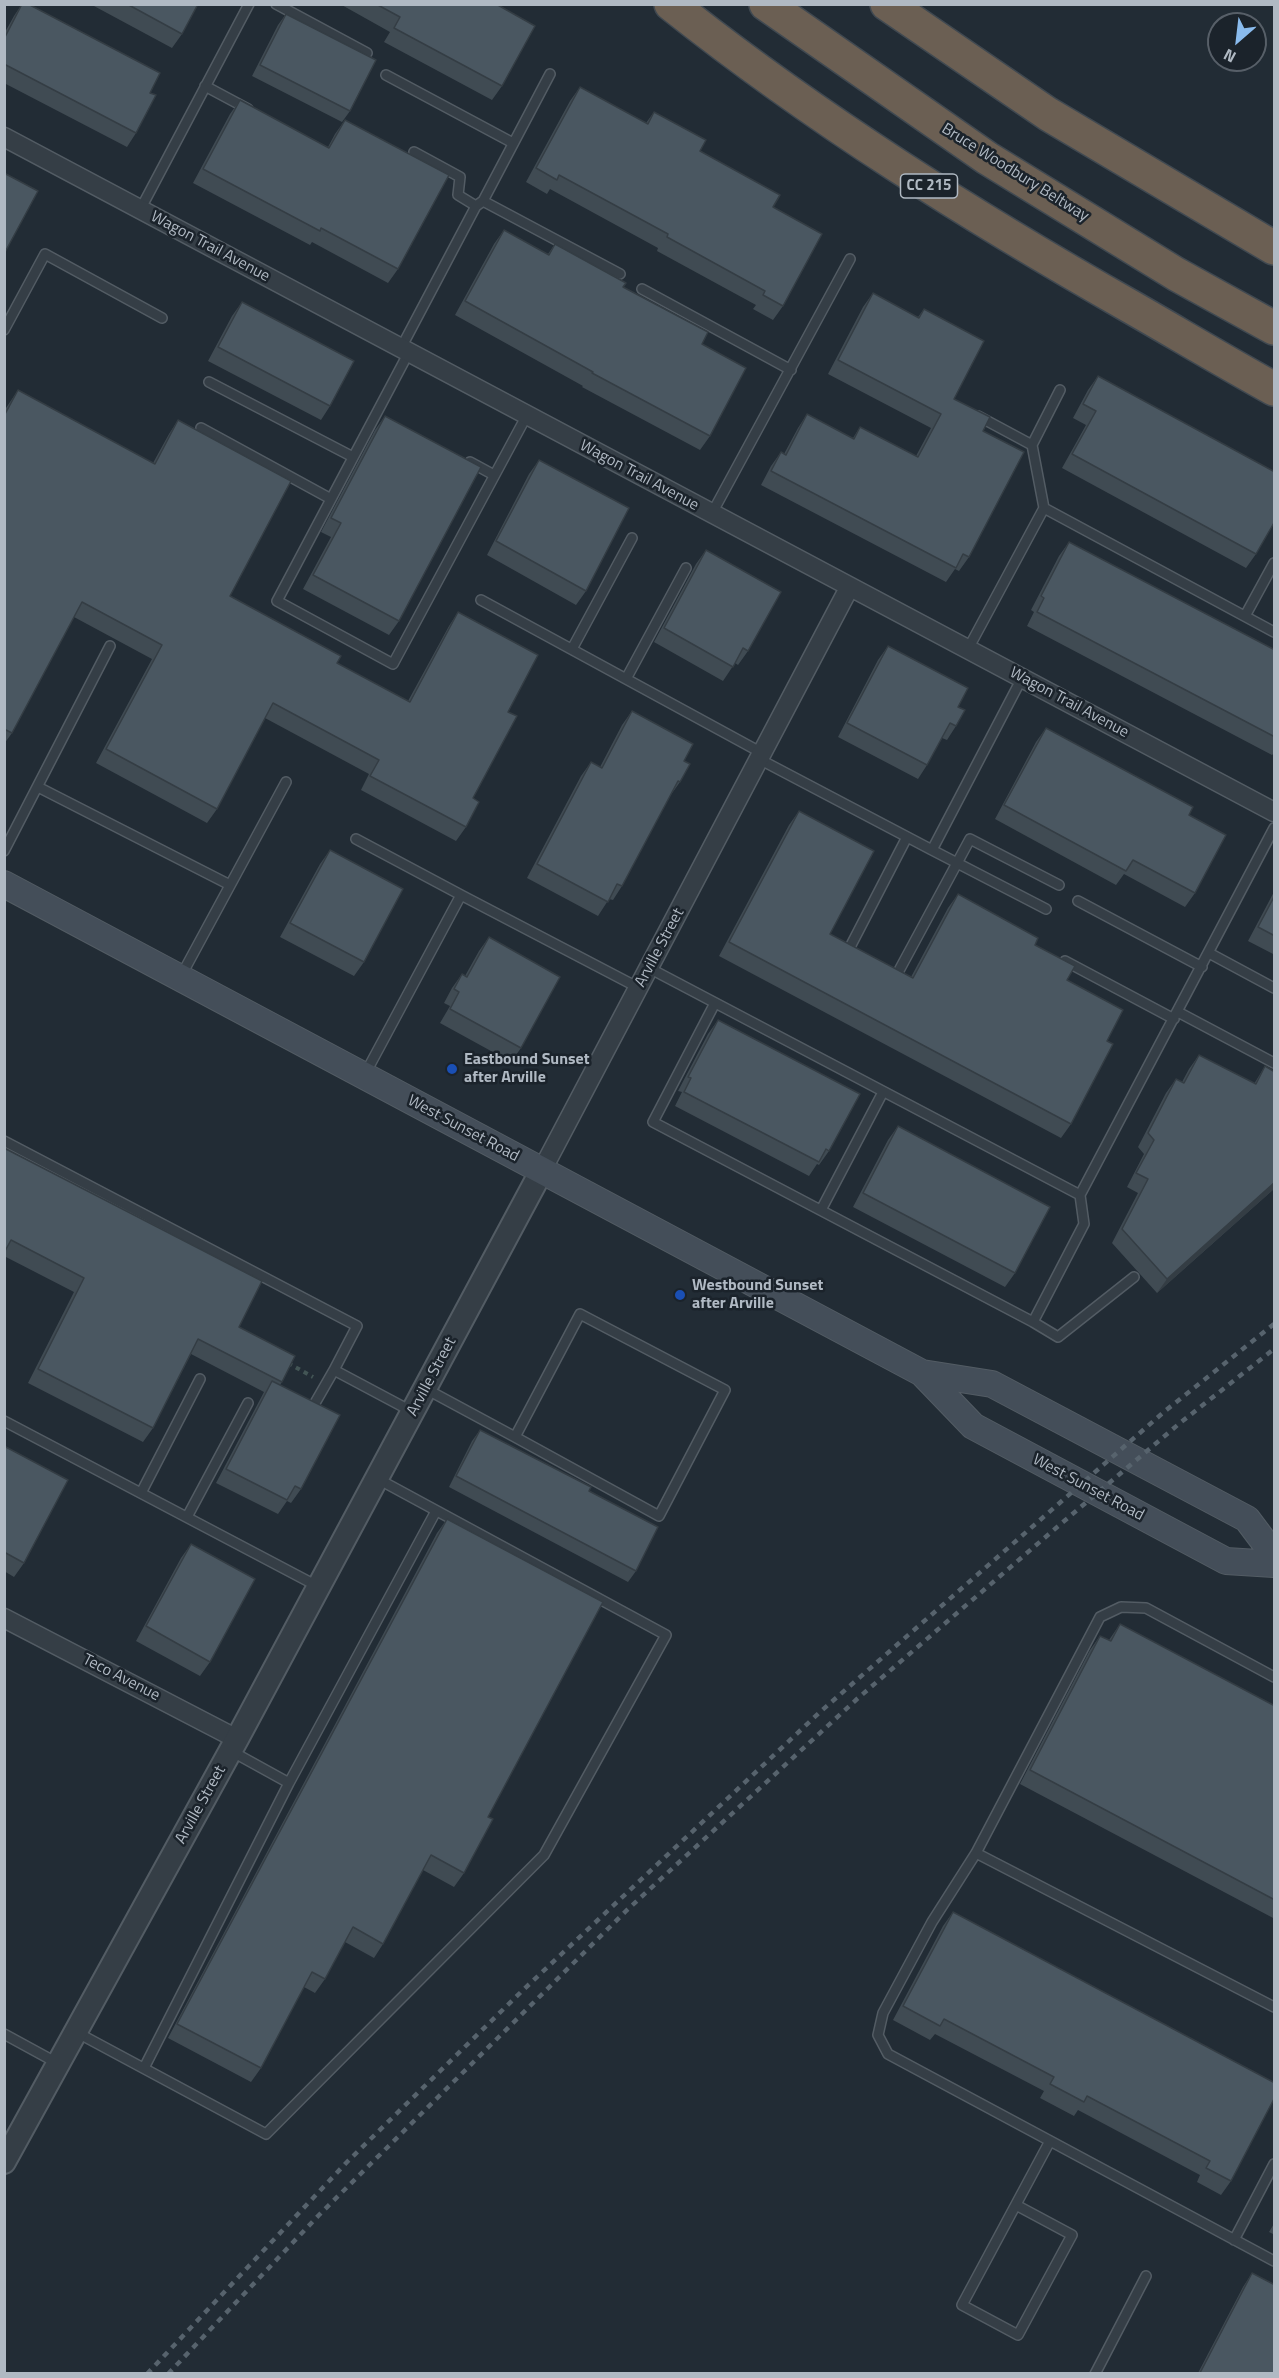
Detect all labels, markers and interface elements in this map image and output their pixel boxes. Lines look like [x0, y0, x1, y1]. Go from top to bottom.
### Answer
north arrow [1207, 12, 1267, 72]
text: N [1219, 43, 1240, 69]
street label: Bruce Woodbury Beltway [938, 120, 1092, 226]
road number: CC 215 [900, 174, 958, 198]
street label: Wagon Trail Avenue [147, 208, 273, 286]
street label: Wagon Trail Avenue [576, 437, 702, 515]
street label: Wagon Trail Avenue [1006, 664, 1132, 742]
street label: Arville Street [631, 905, 689, 991]
place label: Eastbound Sunset after Arville [464, 1050, 590, 1088]
marker: Eastbound Sunset after Arville [445, 1062, 459, 1076]
street label: West Sunset Road [404, 1092, 522, 1166]
place label: Westbound Sunset after Arville [692, 1276, 823, 1314]
marker: Westbound Sunset after Arville [673, 1288, 687, 1302]
street label: Arville Street [403, 1334, 461, 1420]
street label: West Sunset Road [1029, 1451, 1147, 1525]
street label: Teco Avenue [79, 1650, 163, 1706]
street label: Arville Street [172, 1763, 230, 1847]

